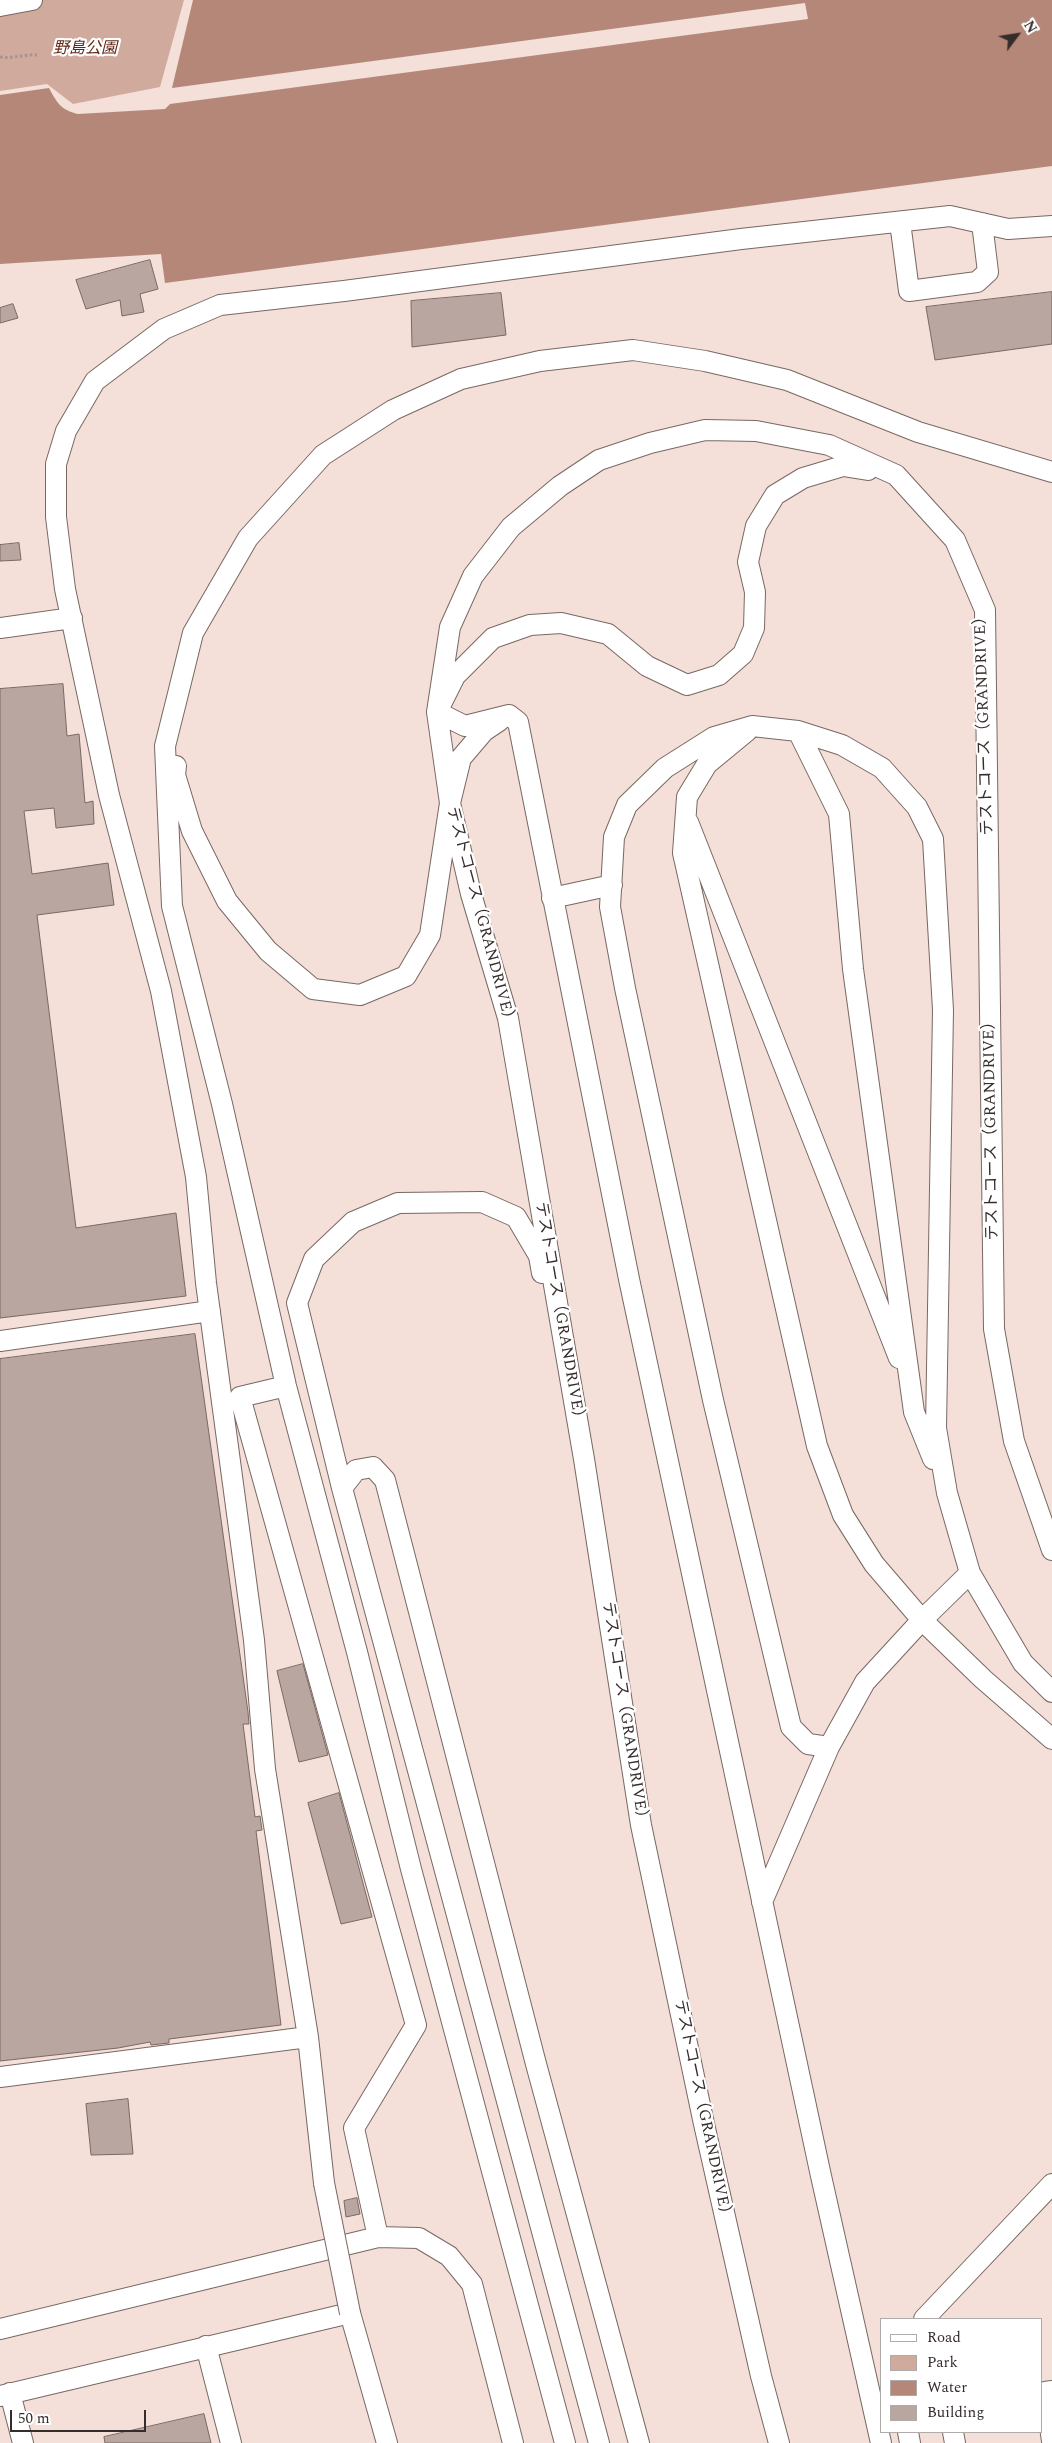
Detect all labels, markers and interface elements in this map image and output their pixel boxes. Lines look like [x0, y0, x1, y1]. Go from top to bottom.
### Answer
north arrow [992, 10, 1042, 60]
text: N [1018, 17, 1042, 37]
park label: 野島公園 [53, 40, 117, 60]
street label: テストコース（GRANDRIVE） [971, 608, 999, 836]
street label: テストコース（GRANDRIVE） [441, 805, 519, 1029]
street label: テストコース（GRANDRIVE） [980, 1013, 1004, 1241]
street label: テストコース（GRANDRIVE） [530, 1201, 588, 1427]
street label: テストコース（GRANDRIVE） [597, 1600, 651, 1828]
street label: テストコース（GRANDRIVE） [669, 1998, 735, 2224]
legend [880, 2318, 1042, 2433]
text: Road [927, 2326, 961, 2349]
text: Park [927, 2351, 958, 2374]
text: Water [927, 2376, 967, 2399]
scale bar [12, 2400, 149, 2432]
text: Building [927, 2401, 984, 2424]
text: 50 m [18, 2407, 50, 2430]

